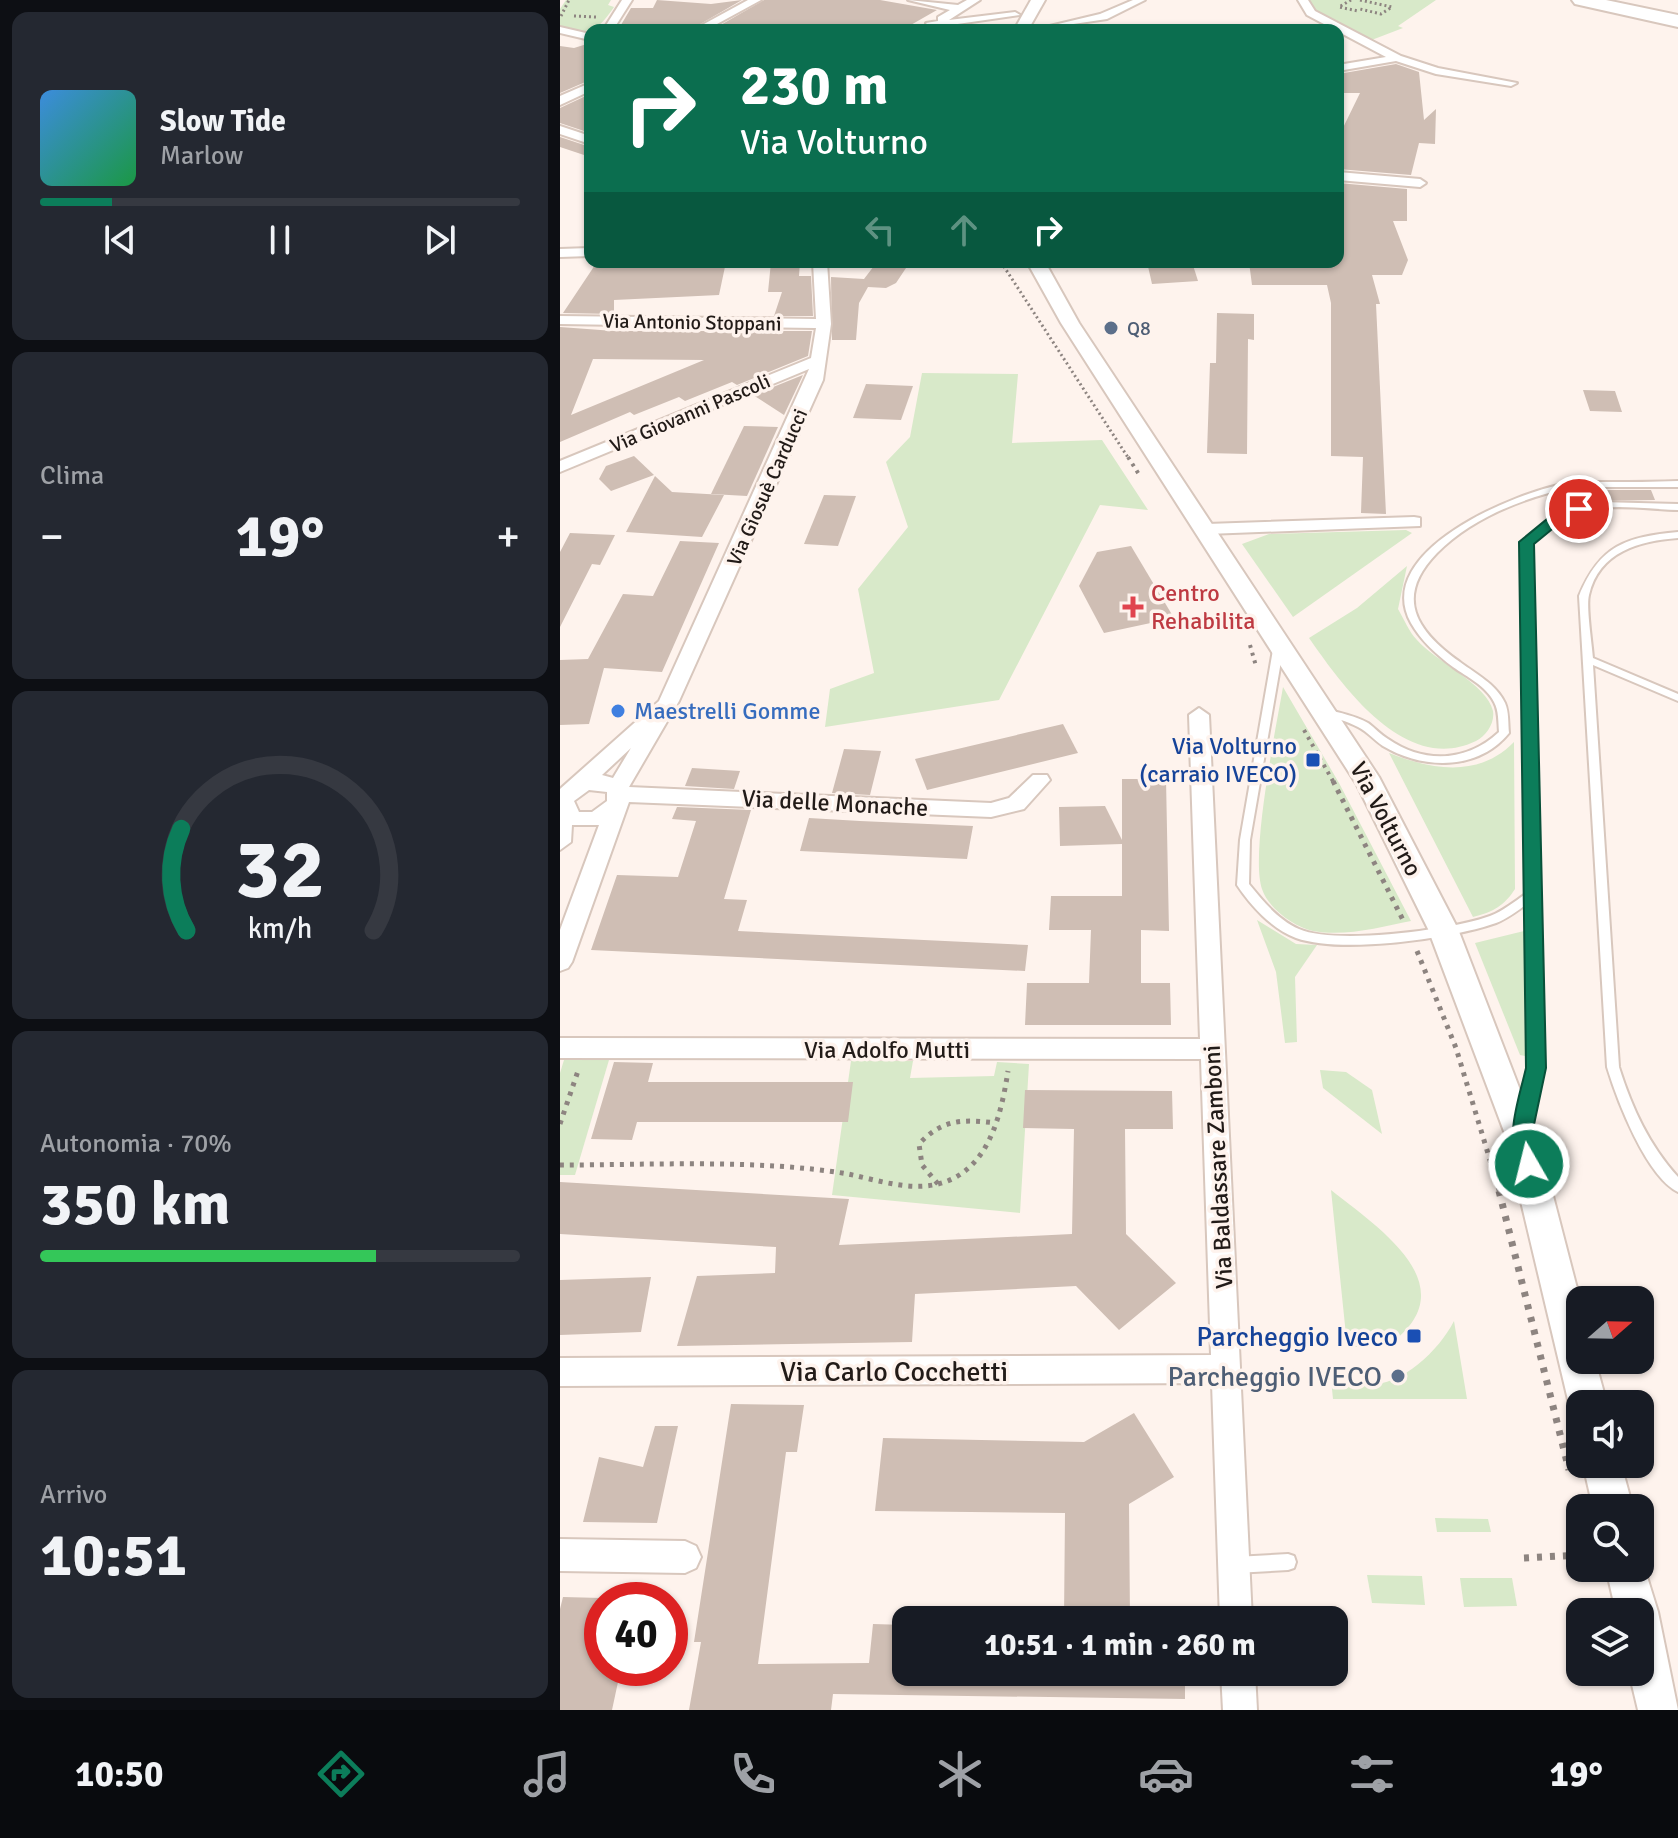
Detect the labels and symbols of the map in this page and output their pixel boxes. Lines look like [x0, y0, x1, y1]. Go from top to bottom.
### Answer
street label: Via Antonio Stoppani [602, 308, 782, 337]
place label: Q8 [1127, 316, 1151, 341]
marker: Q8 [1102, 319, 1120, 337]
street label: Via Giovanni Pascoli [606, 368, 774, 458]
street label: Via Giosuè Carducci [722, 405, 813, 570]
pin [1545, 475, 1613, 543]
place label: Centro Rehabilita [1151, 578, 1255, 636]
marker: Centro Rehabilita [1122, 596, 1144, 618]
place label: Maestrelli Gomme [634, 696, 820, 726]
marker: Maestrelli Gomme [609, 702, 627, 720]
place label: Via Volturno (carraio IVECO) [1139, 731, 1297, 789]
marker: Via Volturno (carraio IVECO) [1304, 751, 1322, 769]
street label: Via Volturno [1343, 757, 1429, 881]
street label: Via delle Monache [741, 783, 929, 823]
street label: Via Adolfo Mutti [804, 1035, 970, 1065]
street label: Via Baldassare Zamboni [1197, 1044, 1239, 1290]
position arrow [1487, 1122, 1571, 1206]
north arrow [1566, 1286, 1654, 1374]
place label: Parcheggio Iveco [1196, 1320, 1398, 1354]
marker: Parcheggio Iveco [1405, 1327, 1423, 1345]
street label: Via Carlo Cocchetti [780, 1355, 1008, 1389]
place label: Parcheggio IVECO [1167, 1360, 1382, 1394]
marker: Parcheggio IVECO [1389, 1367, 1407, 1385]
speed limit sign: 40 [584, 1582, 688, 1686]

